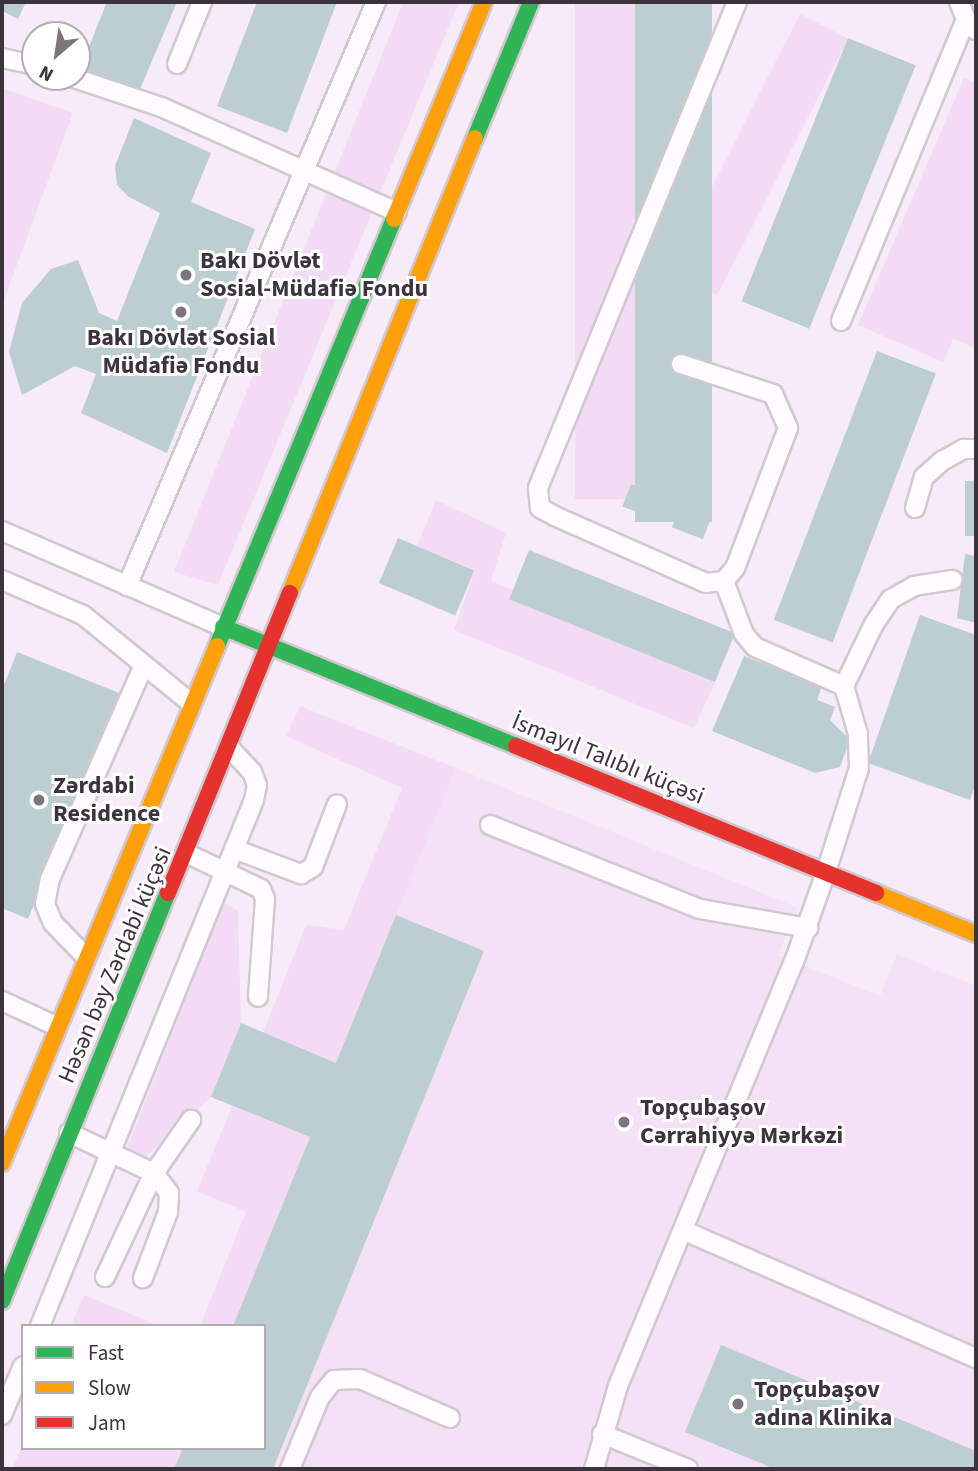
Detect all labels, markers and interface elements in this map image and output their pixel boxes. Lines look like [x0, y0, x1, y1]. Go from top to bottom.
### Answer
north arrow [21, 21, 91, 91]
text: N [34, 58, 59, 88]
place label: Bakı Dövlət Sosial-Müdafiə Fondu [200, 247, 428, 303]
marker: Bakı Dövlət Sosial-Müdafiə Fondu [178, 267, 194, 283]
marker: Bakı Dövlət Sosial Müdafiə Fondu [173, 304, 189, 320]
place label: Bakı Dövlət Sosial Müdafiə Fondu [87, 324, 275, 380]
street label: İsmayıl Talıblı küçəsi [507, 707, 709, 811]
place label: Zərdabi Residence [53, 772, 160, 828]
marker: Zərdabi Residence [31, 792, 47, 808]
street label: Həsən bəy Zərdabi küçəsi [52, 842, 178, 1088]
place label: Topçubaşov Cərrahiyyə Mərkəzi [640, 1094, 843, 1150]
marker: Topçubaşov Cərrahiyyə Mərkəzi [614, 1112, 634, 1132]
legend [21, 1324, 266, 1450]
text: Fast [88, 1338, 124, 1368]
text: Slow [88, 1373, 131, 1403]
place label: Topçubaşov adına Klinika [754, 1376, 892, 1432]
marker: Topçubaşov adına Klinika [728, 1394, 748, 1414]
text: Jam [88, 1408, 126, 1438]

